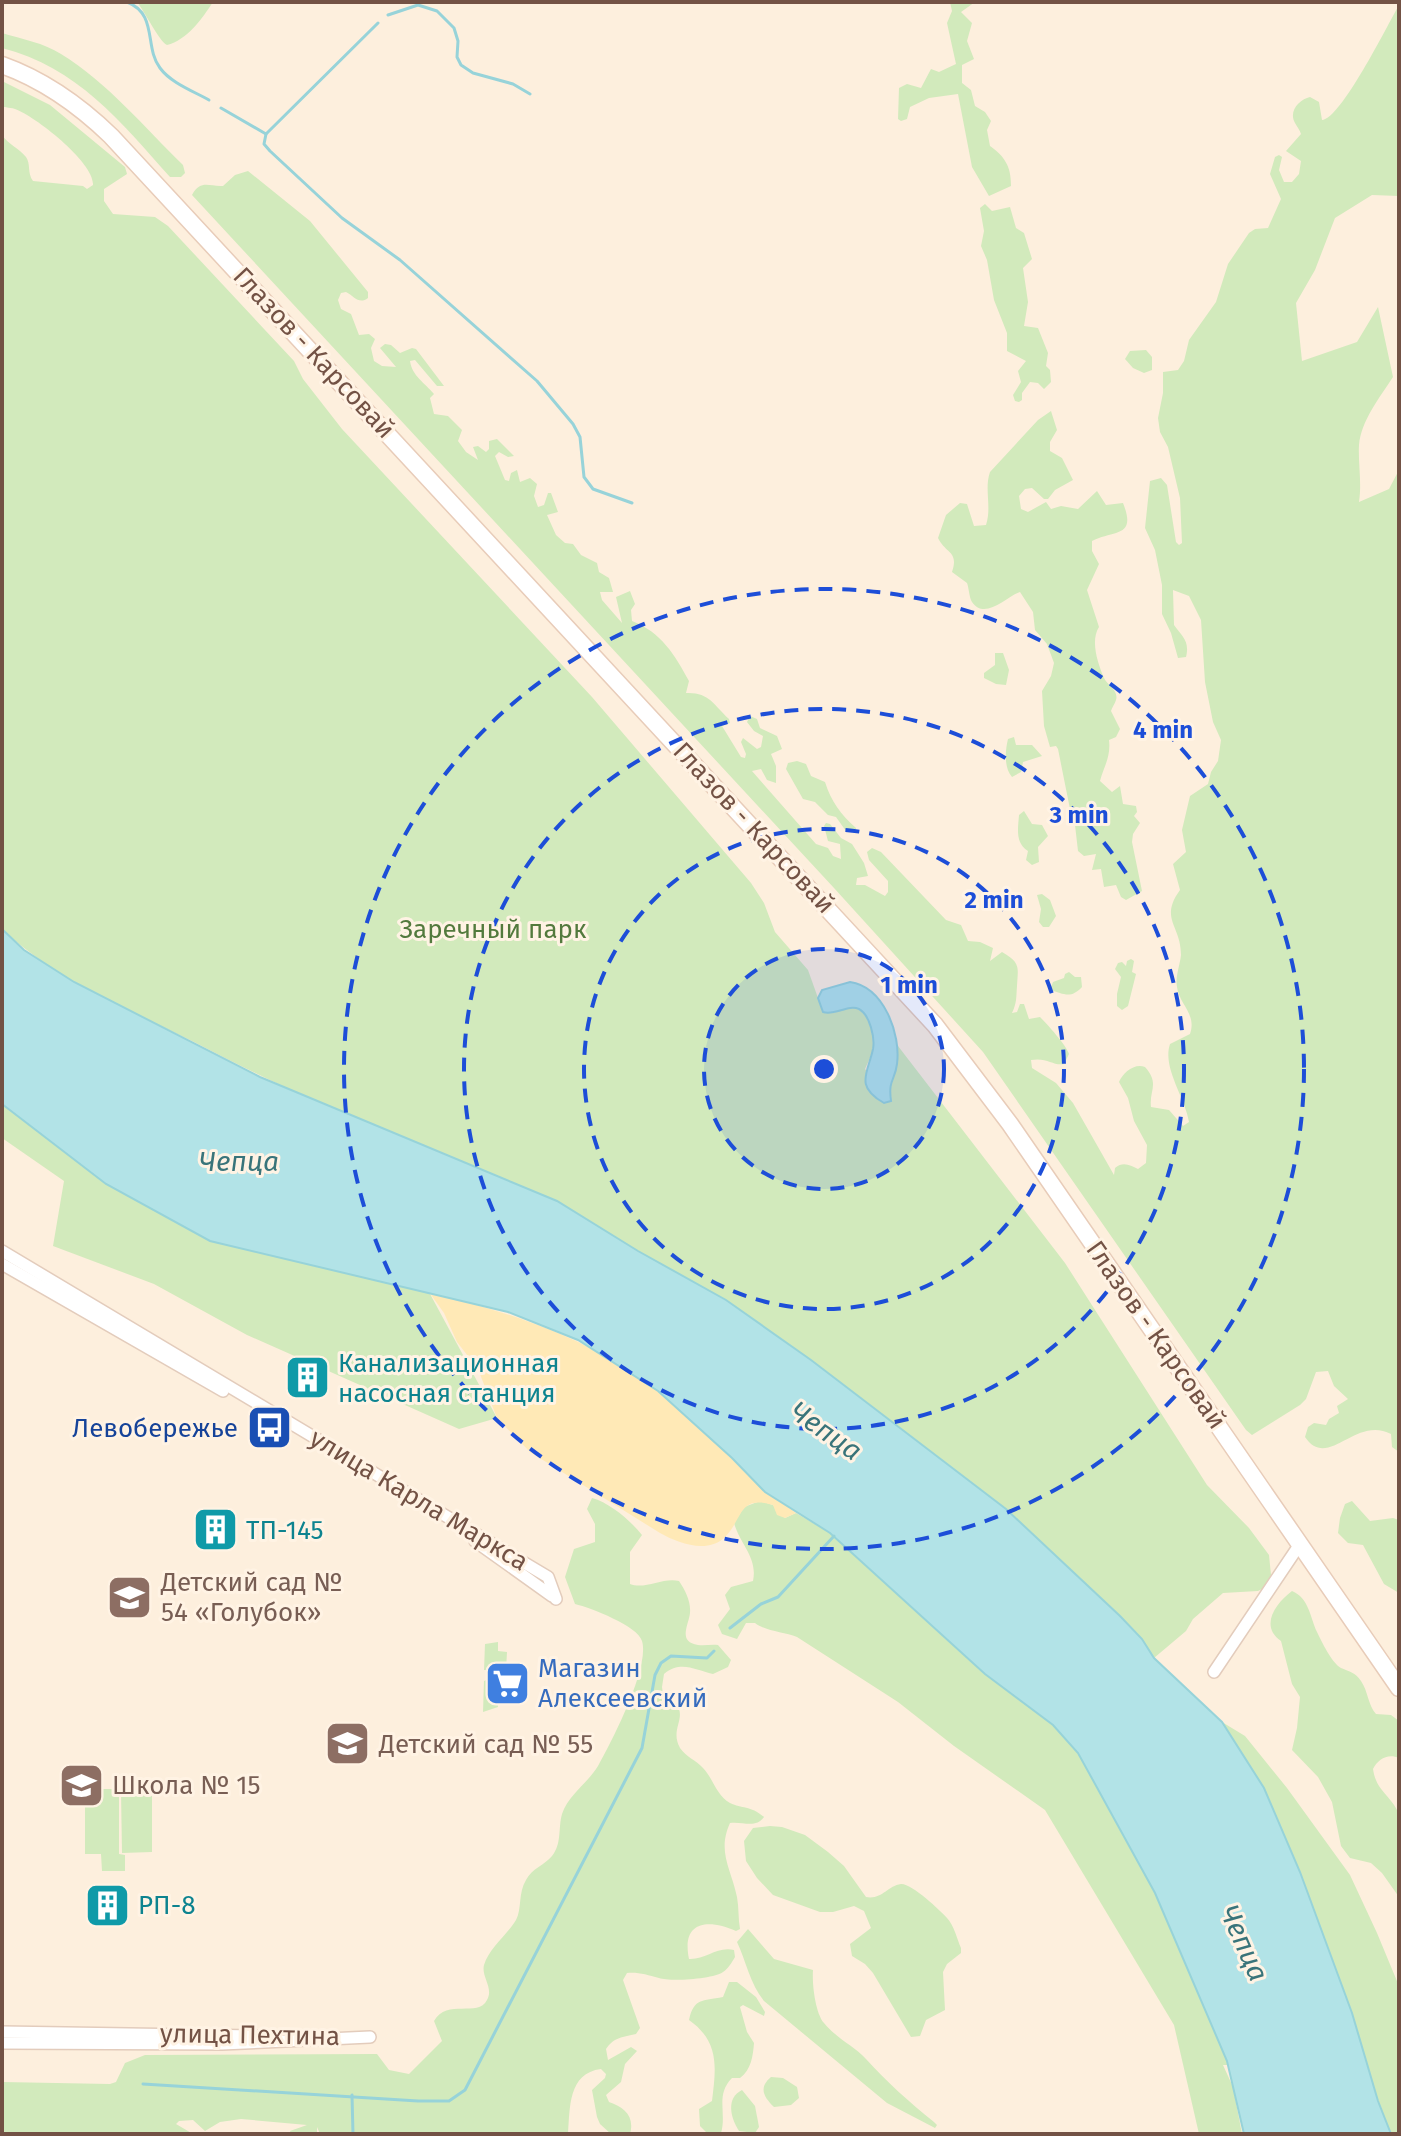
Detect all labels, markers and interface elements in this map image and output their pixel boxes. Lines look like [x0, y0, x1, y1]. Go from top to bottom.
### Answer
street label: Глазов - Карсовай [227, 261, 401, 445]
text: 4 min [1133, 716, 1193, 744]
street label: Глазов - Карсовай [667, 736, 841, 920]
text: 3 min [1048, 801, 1109, 829]
text: 2 min [965, 886, 1024, 914]
park label: Заречный парк [399, 914, 587, 945]
text: 1 min [880, 971, 938, 999]
centre of rings [810, 1055, 838, 1083]
water label: Чепца [199, 1145, 279, 1178]
street label: Глазов - Карсовай [1079, 1235, 1233, 1435]
place label: Канализационная насосная станция [338, 1348, 560, 1409]
building icon: Канализационная насосная станция [283, 1354, 331, 1402]
water label: Чепца [784, 1395, 868, 1467]
bus stop icon: Левобережье [245, 1404, 293, 1452]
place label: Левобережье [72, 1413, 238, 1444]
street label: улица Карла Маркса [304, 1423, 534, 1577]
building icon: ТП-145 [191, 1506, 239, 1554]
place label: ТП-145 [246, 1515, 324, 1546]
place label: Детский сад № 54 «Голубок» [160, 1567, 342, 1628]
school or university icon: Детский сад № 54 «Голубок» [106, 1573, 154, 1621]
place label: Магазин Алексеевский [538, 1653, 707, 1714]
supermarket icon: Магазин Алексеевский [483, 1659, 531, 1707]
school or university icon: Детский сад № 55 [324, 1720, 372, 1768]
place label: Детский сад № 55 [378, 1729, 593, 1760]
school or university icon: Школа № 15 [57, 1761, 105, 1809]
place label: Школа № 15 [112, 1770, 261, 1801]
building icon: РП-8 [83, 1881, 131, 1929]
place label: РП-8 [138, 1890, 195, 1921]
water label: Чепца [1213, 1900, 1275, 1986]
street label: улица Пехтина [160, 2018, 340, 2052]

